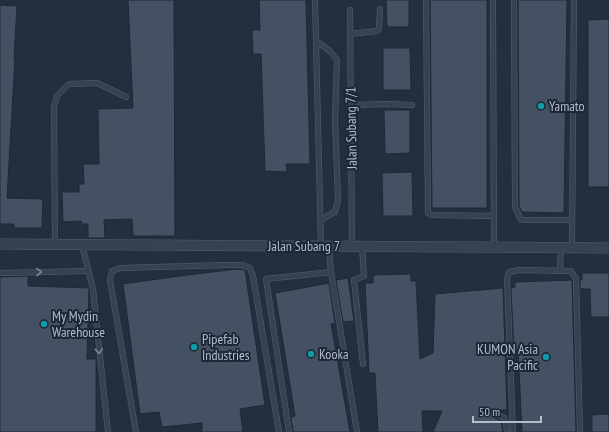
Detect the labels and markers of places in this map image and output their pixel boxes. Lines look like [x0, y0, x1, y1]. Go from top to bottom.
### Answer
place label: Yamato [549, 97, 585, 115]
marker: Yamato [536, 101, 546, 111]
place label: My Mydin Warehouse [52, 307, 105, 341]
marker: My Mydin Warehouse [39, 319, 49, 329]
place label: Pipefab Industries [202, 330, 250, 364]
place label: KUMON Asia Pacific [477, 340, 538, 374]
marker: Pipefab Industries [189, 342, 199, 352]
place label: Kooka [319, 345, 348, 363]
marker: Kooka [306, 349, 316, 359]
marker: KUMON Asia Pacific [541, 352, 551, 362]

